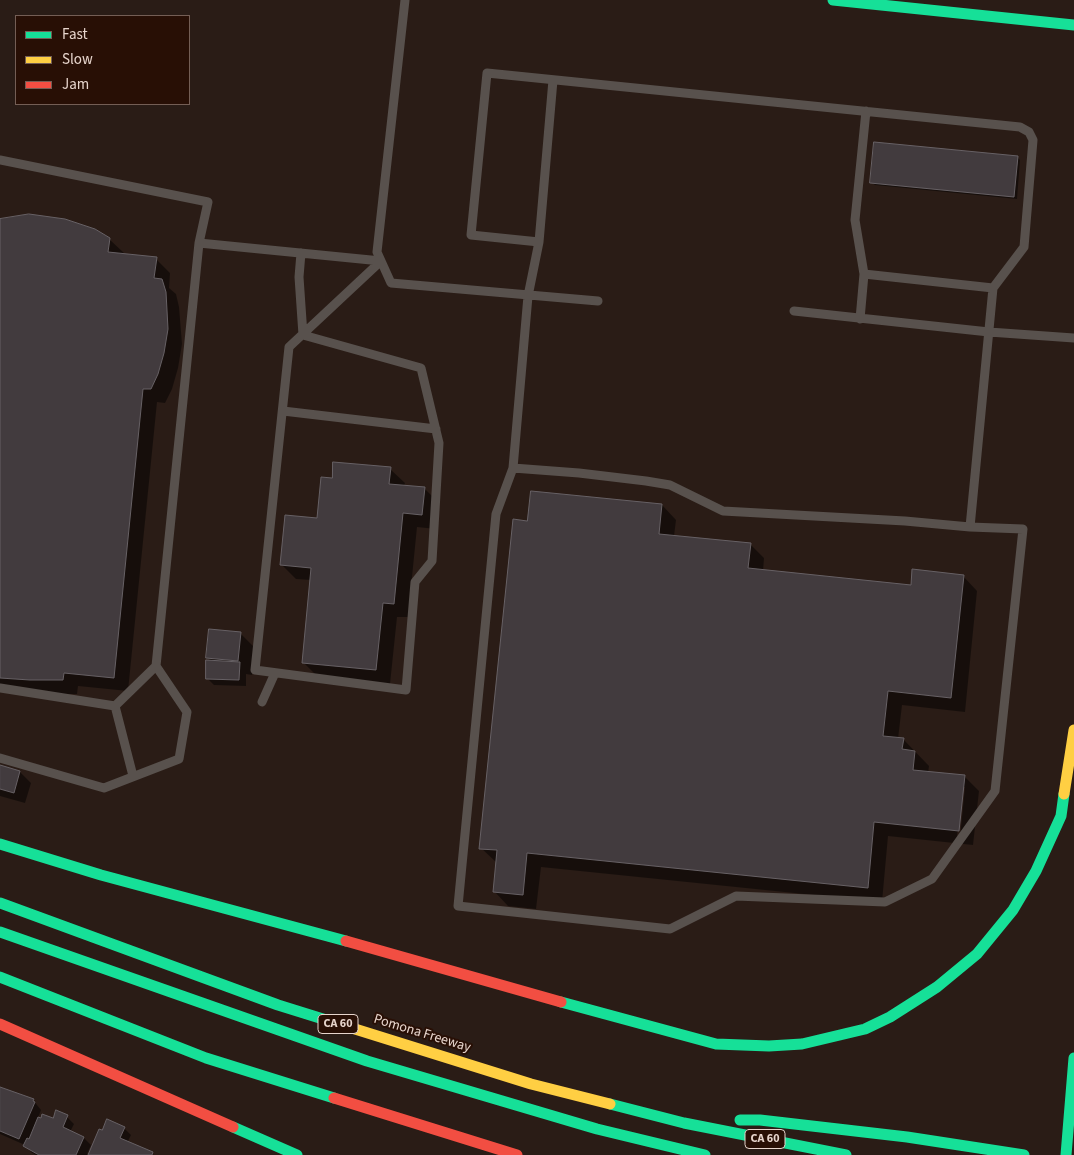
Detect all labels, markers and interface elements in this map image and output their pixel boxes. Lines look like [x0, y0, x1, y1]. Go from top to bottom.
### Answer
legend [15, 15, 190, 105]
text: Fast [62, 24, 88, 45]
text: Slow [62, 49, 93, 70]
text: Jam [62, 74, 89, 95]
street label: Pomona Freeway [371, 1011, 473, 1057]
road number: CA 60 [318, 1014, 358, 1034]
road number: CA 60 [745, 1130, 785, 1148]

